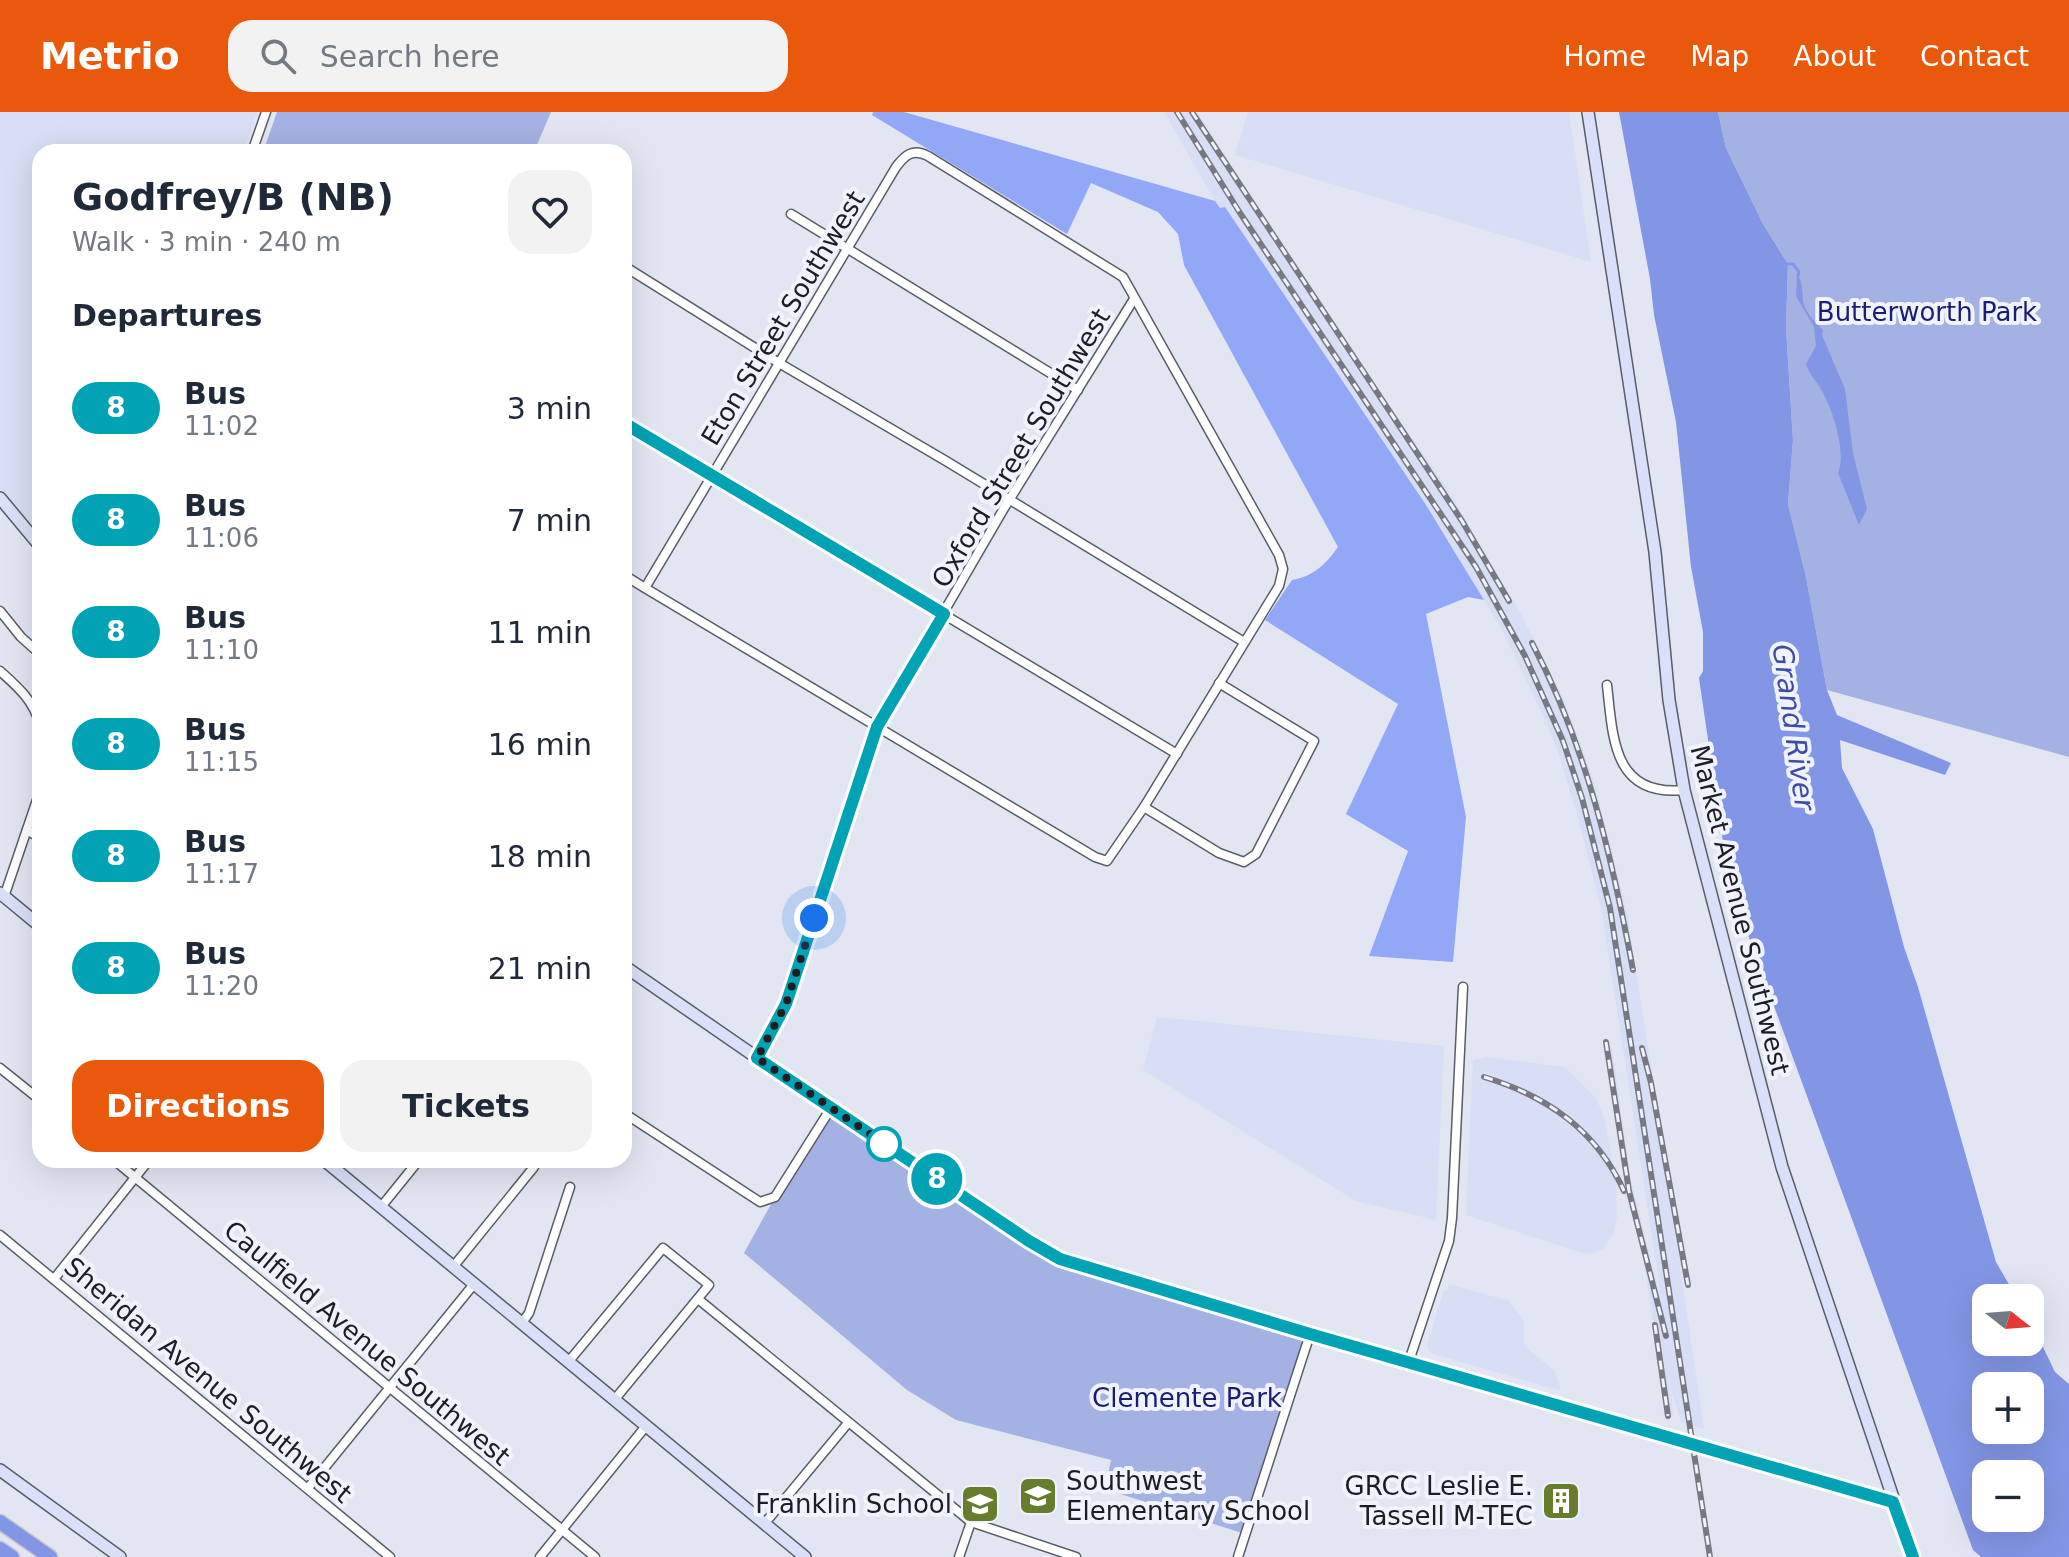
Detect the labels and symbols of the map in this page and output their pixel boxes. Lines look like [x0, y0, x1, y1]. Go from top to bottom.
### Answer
street label: Eton Street Southwest [695, 186, 871, 450]
park label: Butterworth Park [1817, 297, 2037, 327]
street label: Oxford Street Southwest [926, 303, 1116, 593]
water label: Grand River [1766, 642, 1822, 814]
street label: Market Avenue Southwest [1684, 742, 1796, 1078]
your location [794, 898, 834, 938]
unlabelled marker [867, 1127, 901, 1161]
line badge: 8 [911, 1153, 963, 1205]
street label: Caulfield Avenue Southwest [218, 1215, 516, 1471]
street label: Sheridan Avenue Southwest [58, 1251, 358, 1509]
north arrow [1972, 1284, 2044, 1356]
park label: Clemente Park [1092, 1383, 1282, 1413]
place label: Southwest Elementary School [1066, 1466, 1310, 1526]
place label: GRCC Leslie E. Tassell M-TEC [1345, 1471, 1533, 1531]
school or university icon: Southwest Elementary School [1017, 1475, 1059, 1517]
building icon: GRCC Leslie E. Tassell M-TEC [1540, 1480, 1582, 1522]
school or university icon: Franklin School [959, 1483, 1001, 1525]
place label: Franklin School [755, 1489, 952, 1519]

